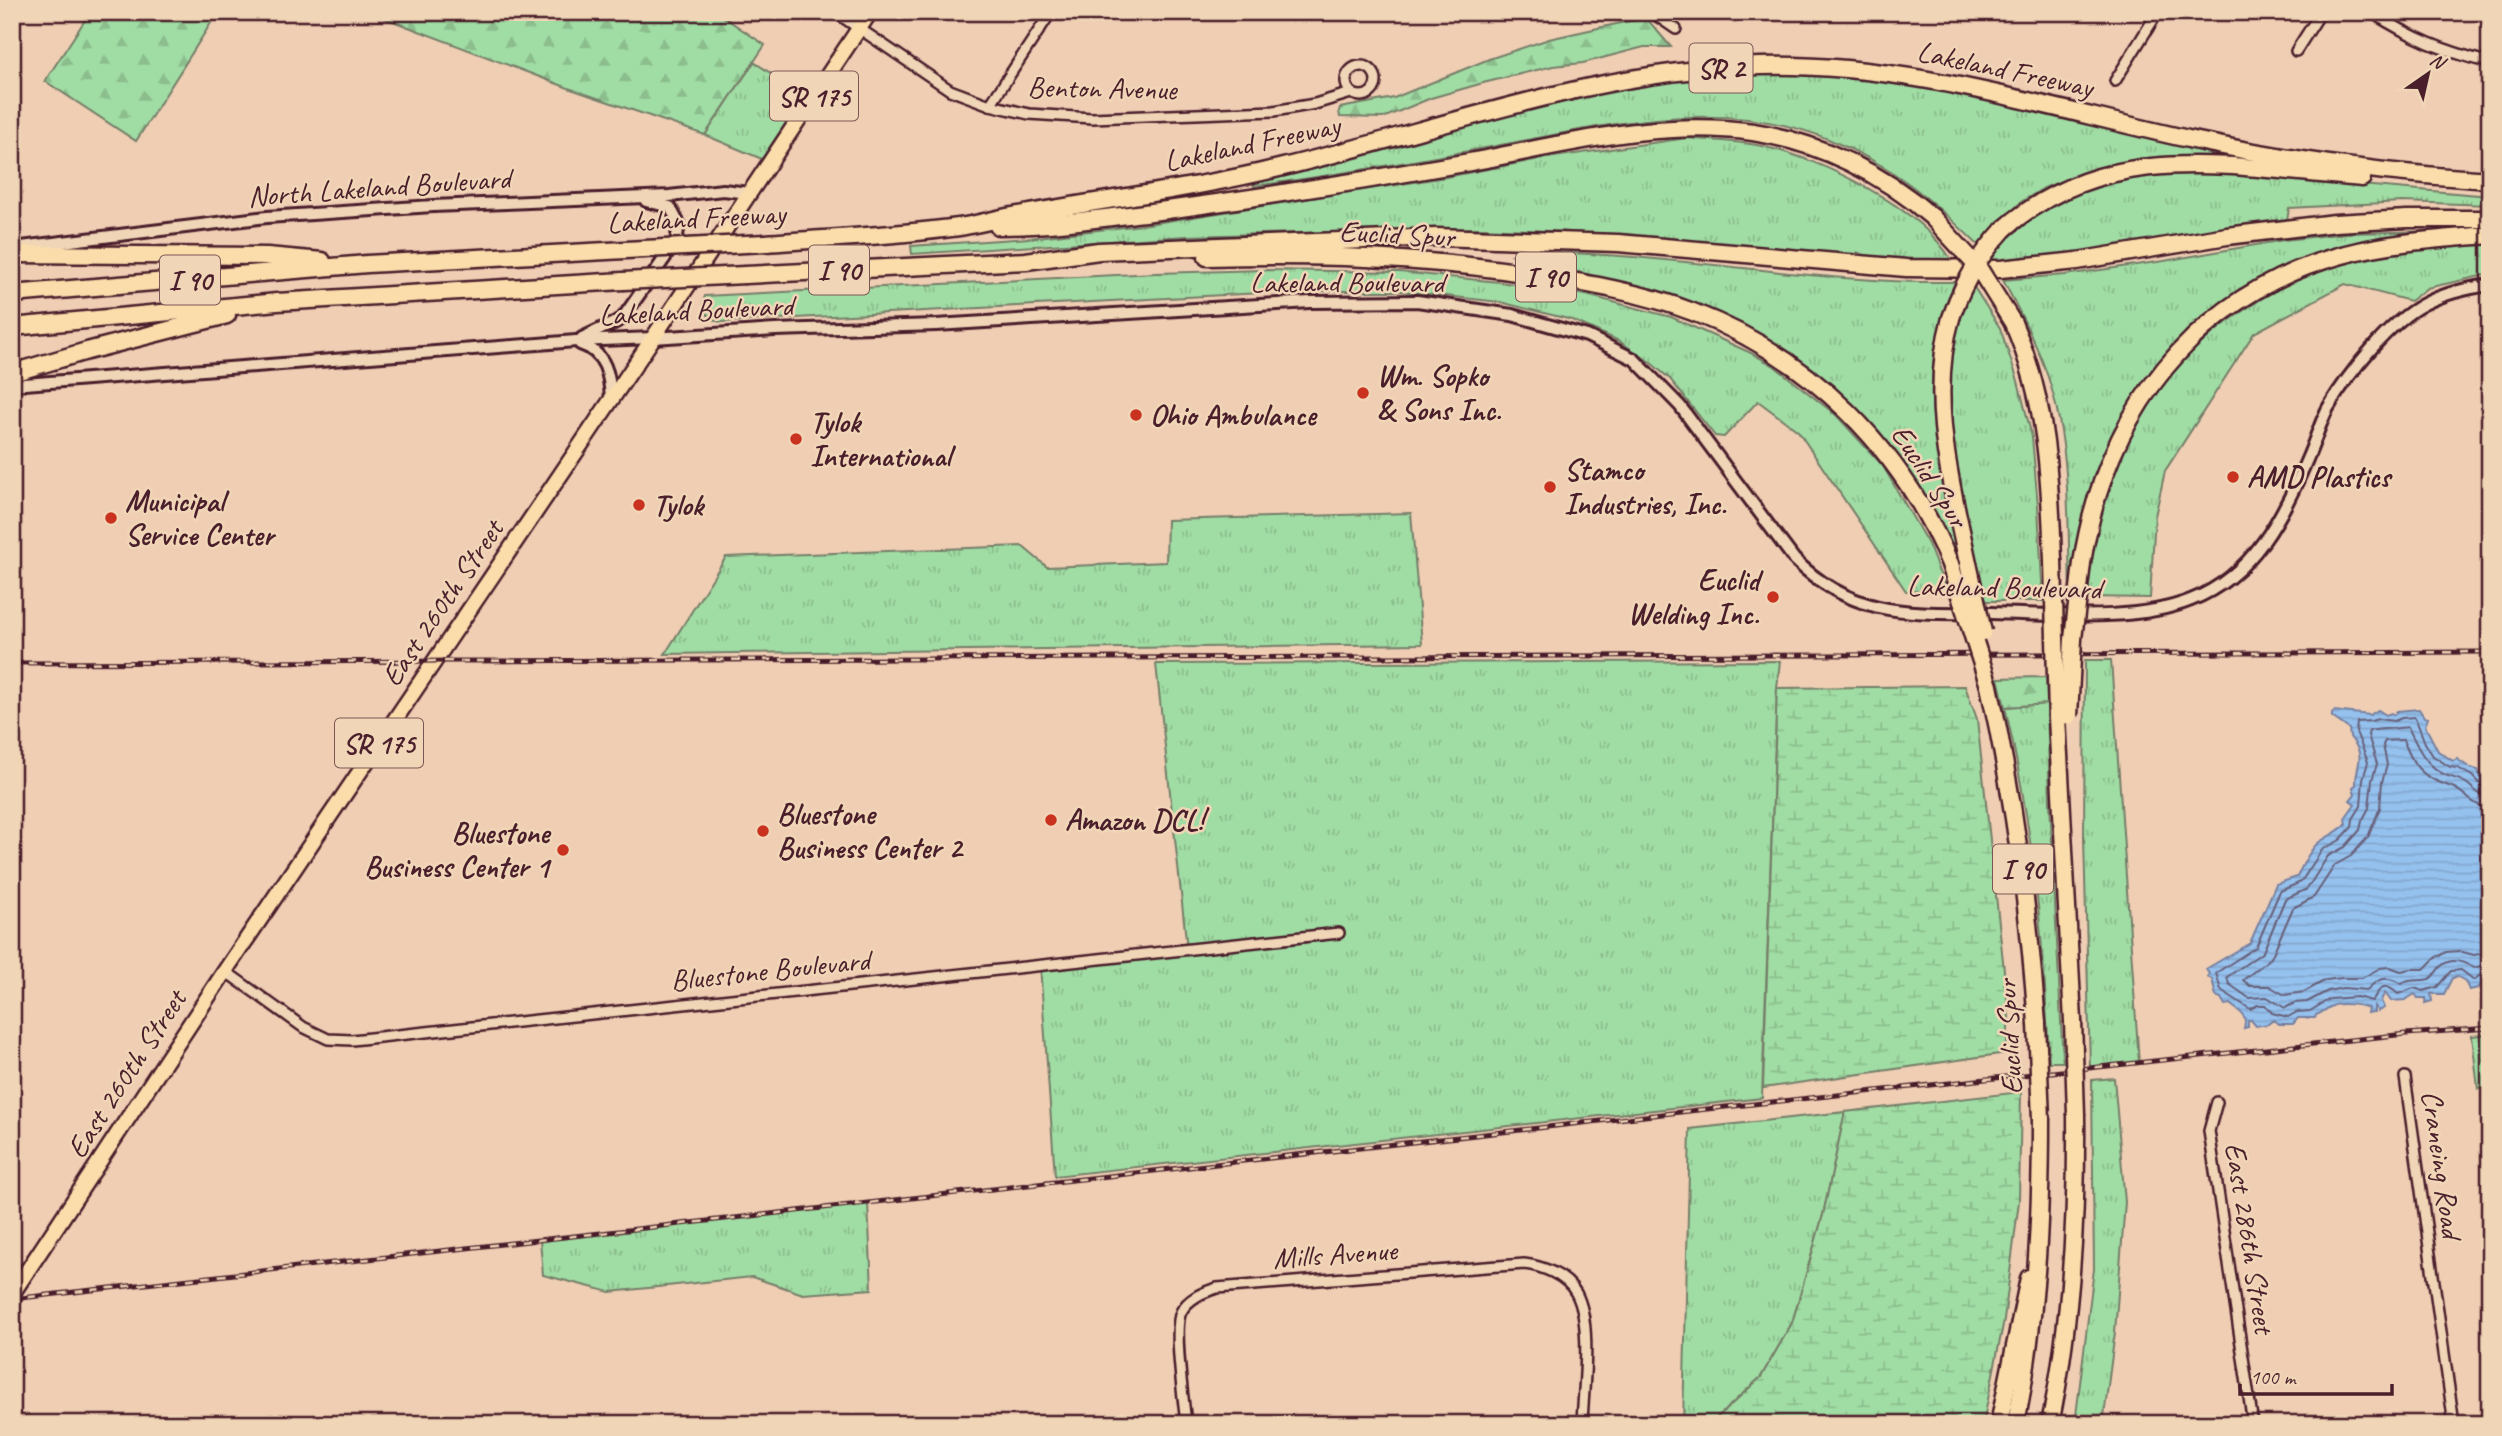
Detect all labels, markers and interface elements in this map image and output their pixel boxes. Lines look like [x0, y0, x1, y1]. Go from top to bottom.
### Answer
street label: Lakeland Freeway [1914, 32, 2099, 107]
north arrow [2394, 38, 2464, 108]
road number: SR 2 [1690, 43, 1752, 92]
text: N [2425, 47, 2451, 76]
street label: Benton Avenue [1027, 68, 1179, 108]
road number: SR 175 [770, 72, 858, 120]
street label: Lakeland Freeway [1161, 105, 1346, 180]
street label: North Lakeland Boulevard [246, 159, 516, 215]
street label: Lakeland Freeway [606, 194, 789, 242]
street label: Euclid Spur [1338, 212, 1458, 256]
road number: I 90 [809, 246, 869, 294]
road number: I 90 [1516, 252, 1576, 302]
road number: I 90 [160, 256, 220, 304]
street label: Lakeland Boulevard [1250, 263, 1448, 301]
street label: Lakeland Boulevard [598, 286, 798, 334]
place label: Wm. Sopko & Sons Inc. [1377, 357, 1502, 429]
marker: Wm. Sopko & Sons Inc. [1355, 385, 1371, 401]
place label: Ohio Ambulance [1150, 396, 1318, 434]
place label: Tylok International [810, 403, 956, 475]
marker: Ohio Ambulance [1128, 407, 1144, 423]
street label: Euclid Spur [1883, 417, 1978, 536]
marker: Tylok International [788, 431, 804, 447]
place label: Stamco Industries, Inc. [1564, 451, 1727, 523]
place label: AMD Plastics [2247, 458, 2393, 496]
marker: AMD Plastics [2225, 469, 2241, 485]
marker: Stamco Industries, Inc. [1542, 479, 1558, 495]
place label: Municipal Service Center [125, 482, 277, 554]
place label: Tylok [653, 486, 706, 524]
marker: Tylok [631, 497, 647, 513]
marker: Municipal Service Center [103, 510, 119, 526]
street label: East 260th Street [372, 510, 513, 693]
place label: Euclid Welding Inc. [1628, 561, 1764, 633]
street label: Lakeland Boulevard [1907, 566, 2106, 608]
marker: Euclid Welding Inc. [1765, 589, 1781, 605]
road number: SR 175 [335, 718, 423, 768]
place label: Bluestone Business Center 2 [777, 795, 964, 867]
place label: Amazon DCL! [1065, 801, 1210, 839]
marker: Amazon DCL! [1043, 812, 1059, 828]
place label: Bluestone Business Center 1 [364, 814, 552, 886]
marker: Bluestone Business Center 2 [755, 823, 771, 839]
marker: Bluestone Business Center 1 [555, 842, 571, 858]
road number: I 90 [1993, 844, 2053, 894]
street label: Bluestone Boulevard [669, 940, 875, 999]
street label: Euclid Spur [1987, 976, 2031, 1096]
street label: East 260th Street [58, 980, 196, 1165]
street label: Craneing Road [2413, 1088, 2472, 1244]
street label: East 286th Street [2216, 1140, 2284, 1339]
street label: Mills Avenue [1272, 1231, 1400, 1277]
scale bar [2240, 1352, 2392, 1396]
text: 100 m [2250, 1364, 2297, 1390]

